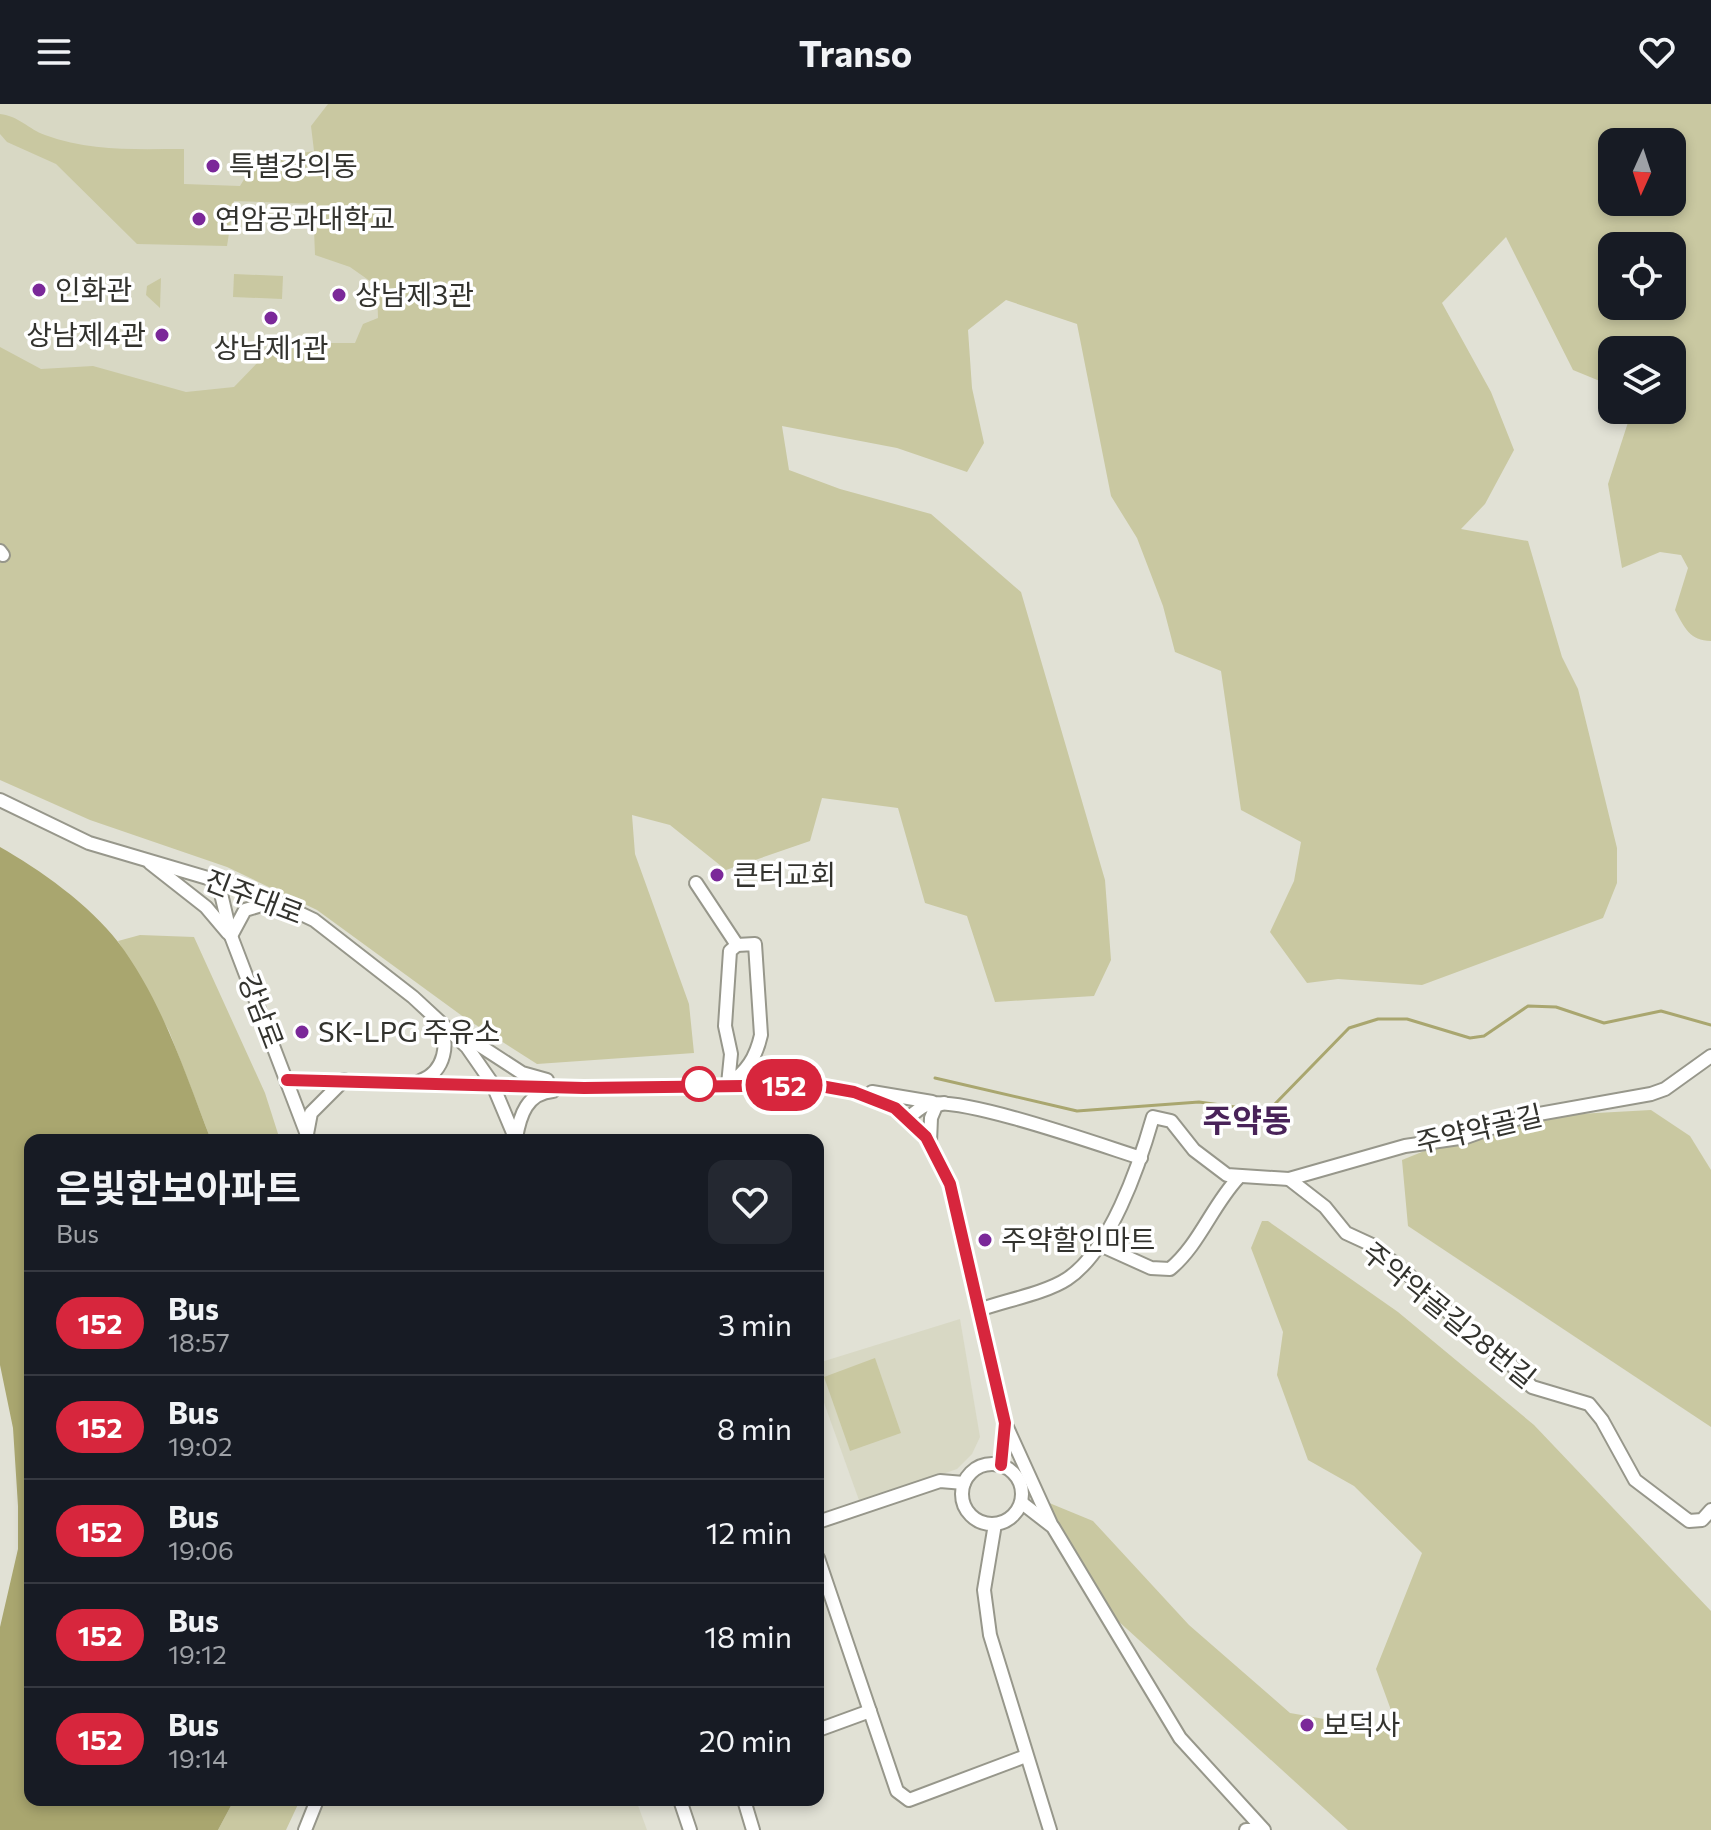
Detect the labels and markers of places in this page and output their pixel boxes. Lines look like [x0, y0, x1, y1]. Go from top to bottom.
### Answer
place label: 특별강의동 [229, 148, 358, 182]
marker: 특별강의동 [204, 157, 222, 175]
place label: 연암공과대학교 [215, 201, 395, 235]
marker: 연암공과대학교 [190, 210, 208, 228]
place label: 인화관 [55, 272, 132, 306]
place label: 상남제3관 [355, 277, 474, 311]
marker: 인화관 [30, 281, 48, 299]
marker: 상남제3관 [330, 286, 348, 304]
marker: 상남제1관 [262, 309, 280, 327]
place label: 상남제4관 [26, 317, 146, 351]
marker: 상남제4관 [153, 326, 171, 344]
place label: 상남제1관 [213, 330, 329, 364]
place label: 큰터교회 [733, 857, 836, 891]
marker: 큰터교회 [708, 866, 726, 884]
place label: SK-LPG 주유소 [318, 1014, 500, 1048]
marker: SK-LPG 주유소 [293, 1023, 311, 1041]
unlabelled marker [682, 1067, 716, 1101]
place label: 주약할인마트 [1001, 1222, 1156, 1256]
marker: 주약할인마트 [976, 1231, 994, 1249]
place label: 보덕사 [1323, 1707, 1400, 1741]
marker: 보덕사 [1298, 1716, 1316, 1734]

